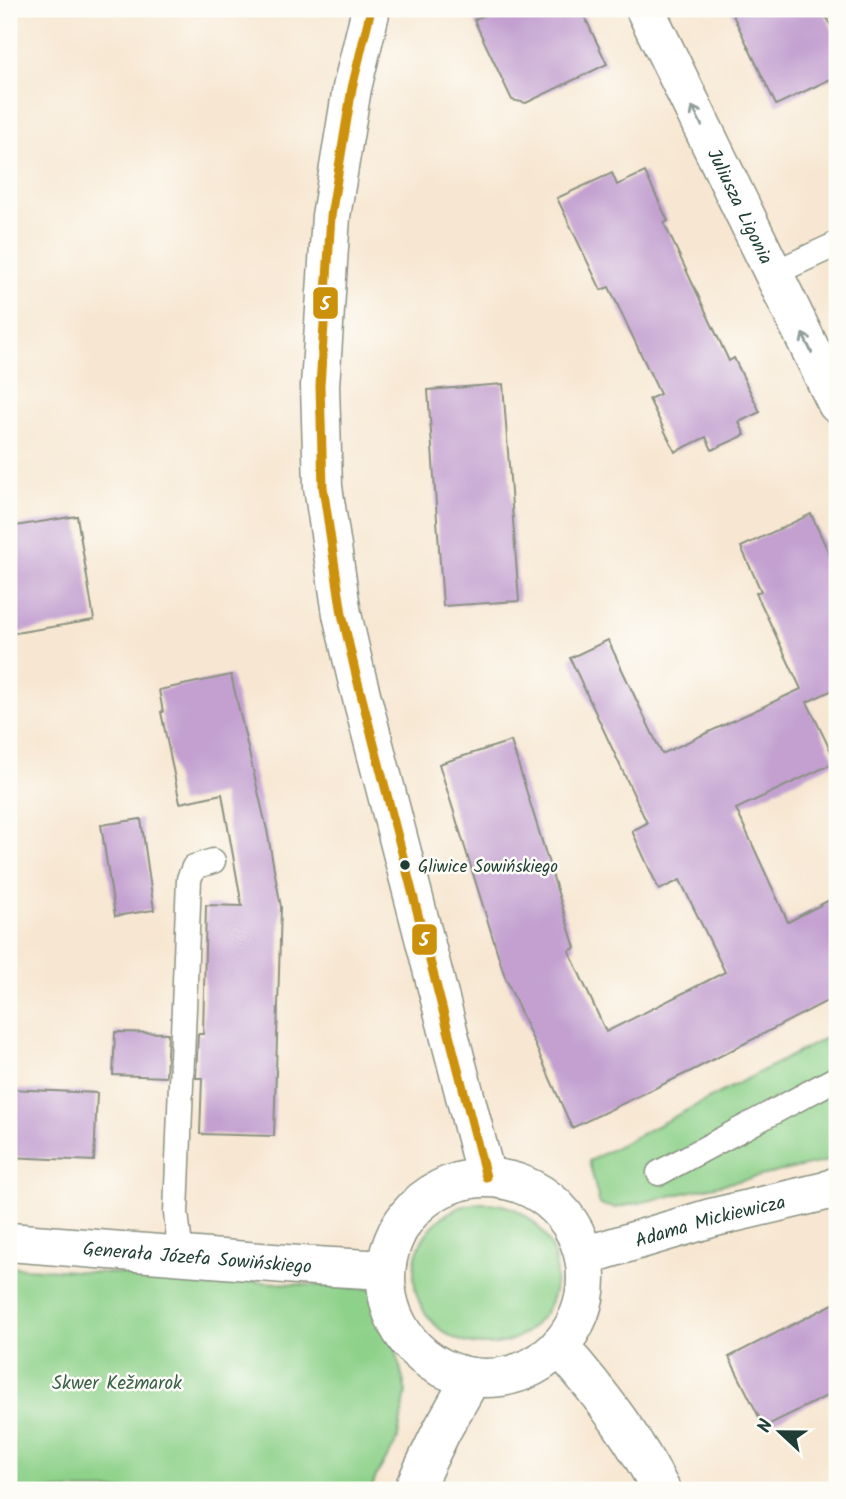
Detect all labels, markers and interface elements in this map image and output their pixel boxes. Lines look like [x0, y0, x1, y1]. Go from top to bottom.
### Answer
one-way arrow [690, 106, 704, 127]
street label: Juliusza Ligonia [698, 144, 780, 270]
line badge: 5 [312, 286, 339, 320]
text: 5 [319, 290, 331, 320]
one-way arrow [800, 333, 814, 354]
place label: Gliwice Sowińskiego [418, 854, 558, 881]
marker: Gliwice Sowińskiego [398, 858, 412, 872]
line badge: 5 [411, 923, 438, 956]
text: 5 [418, 926, 430, 956]
street label: Adama Mickiewicza [632, 1188, 789, 1257]
street label: Generała Józefa Sowińskiego [82, 1235, 313, 1283]
park label: Skwer Kežmarok [52, 1369, 182, 1399]
north arrow [744, 1398, 814, 1468]
text: N [750, 1415, 782, 1438]

